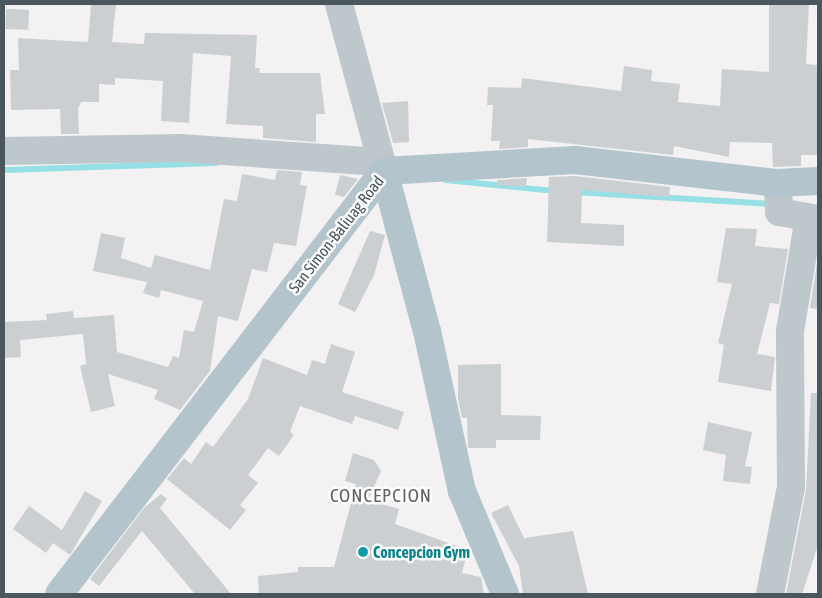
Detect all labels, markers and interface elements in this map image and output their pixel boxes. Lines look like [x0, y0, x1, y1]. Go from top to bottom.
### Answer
street label: San Simon-Baliuag Road [284, 172, 388, 296]
district label: CONCEPCION [329, 485, 433, 507]
place label: Concepcion Gym [373, 542, 470, 562]
marker: Concepcion Gym [357, 546, 369, 558]

